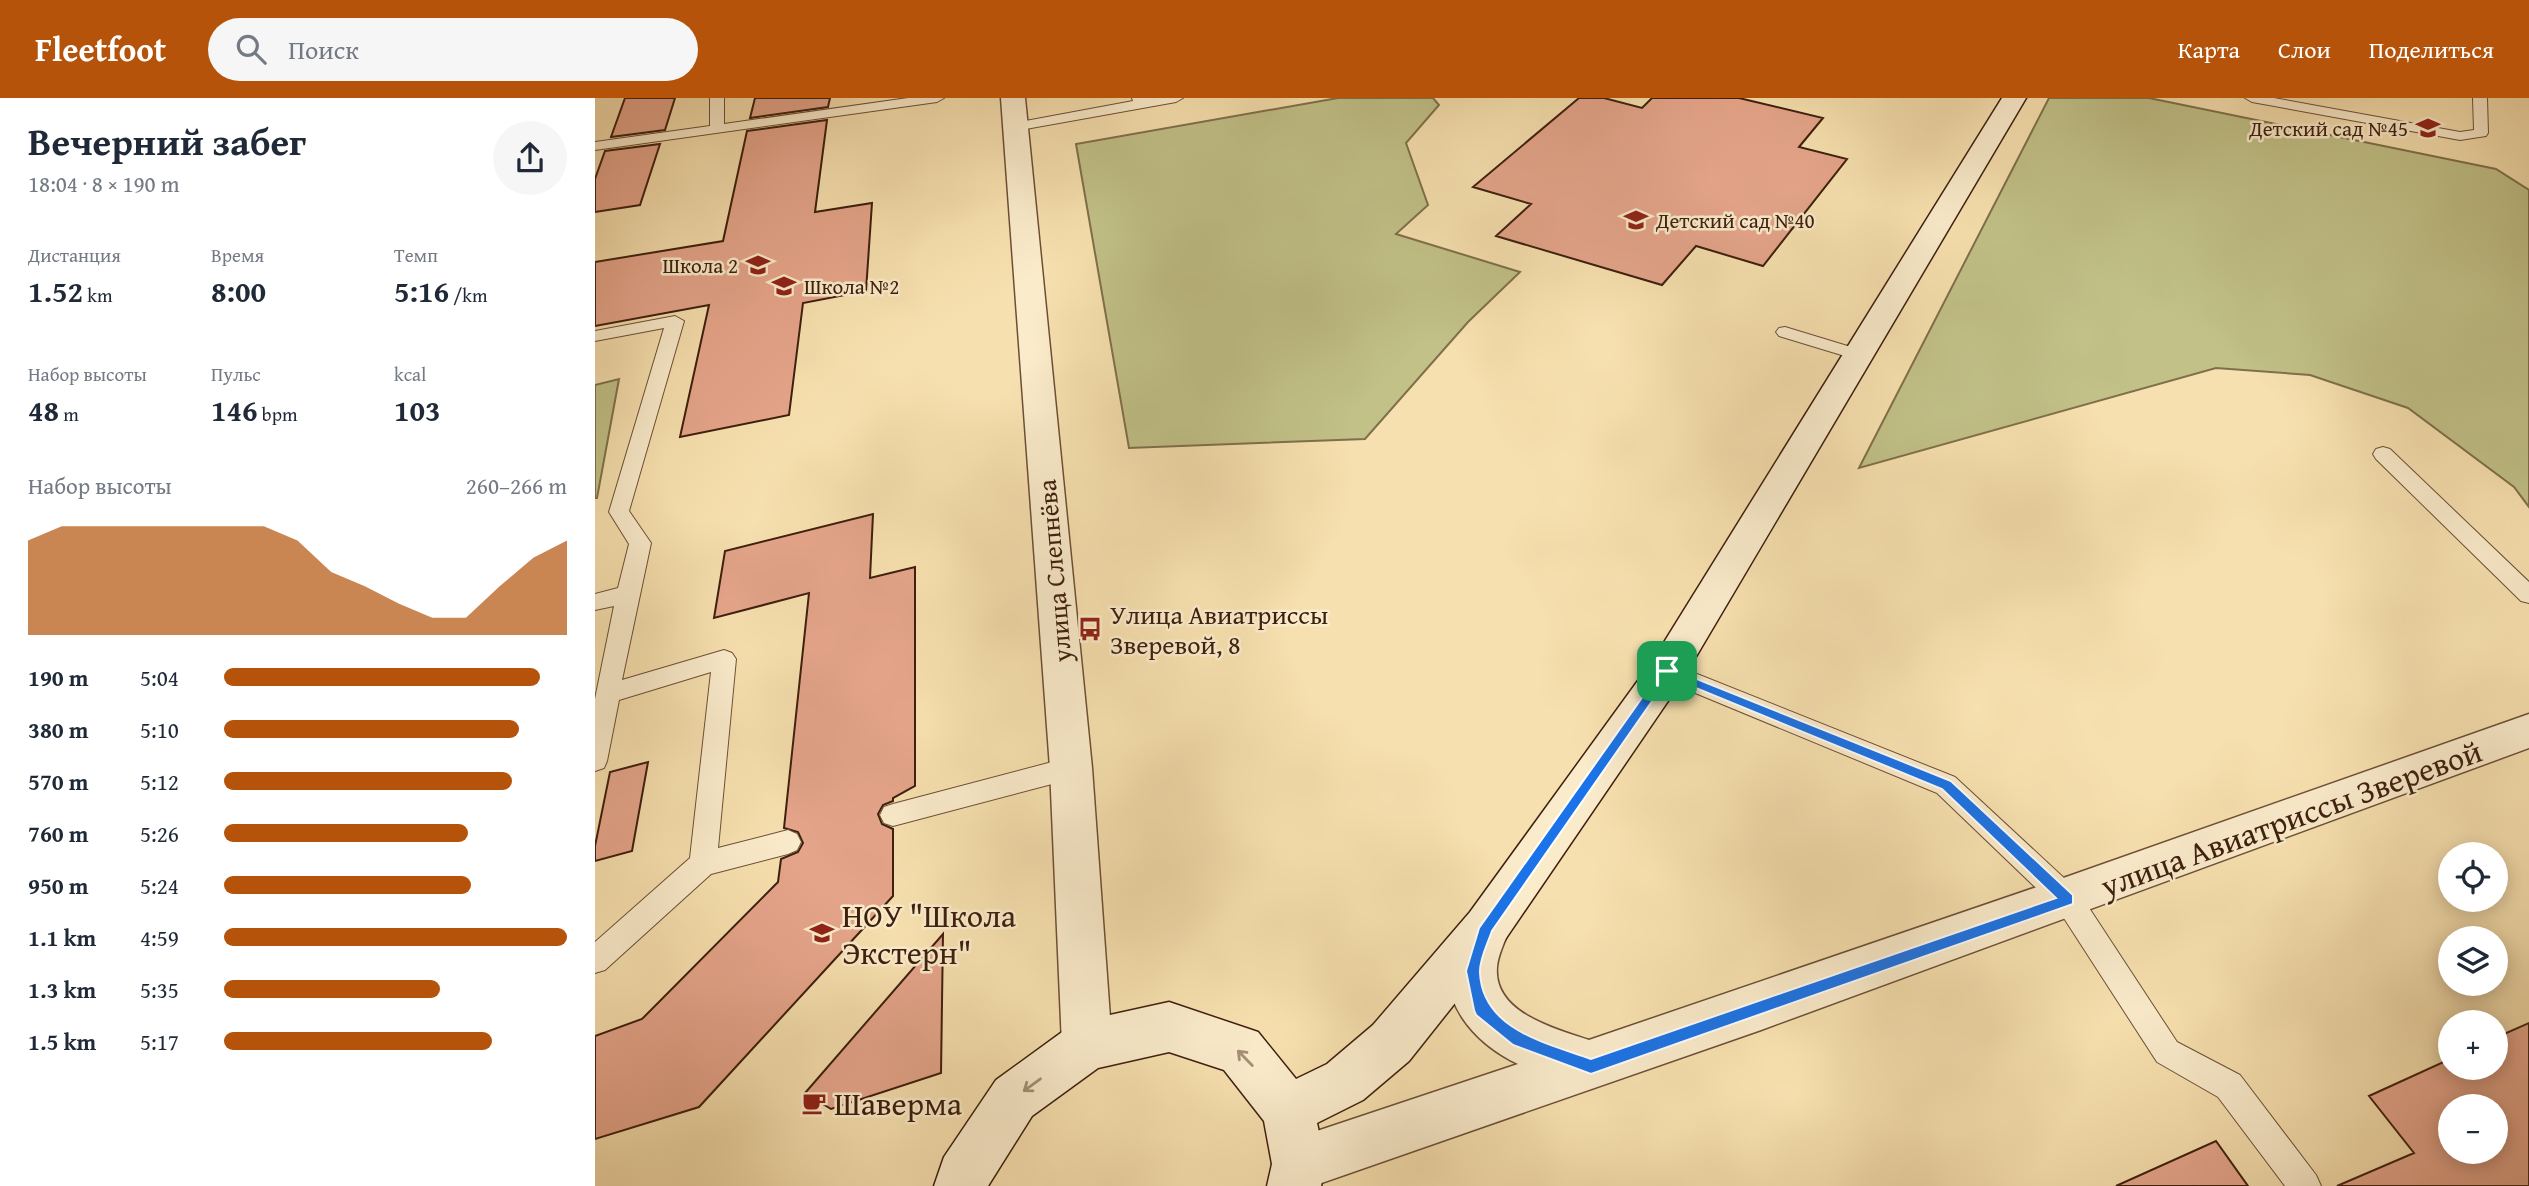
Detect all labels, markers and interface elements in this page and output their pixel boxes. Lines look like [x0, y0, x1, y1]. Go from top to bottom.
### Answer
search box [208, 18, 698, 81]
text: Fleetfoot [35, 25, 166, 73]
icon: search [232, 30, 270, 68]
text: Поиск [288, 30, 359, 69]
text: Карта [2178, 32, 2240, 67]
text: Слои [2278, 32, 2331, 67]
text: Поделиться [2369, 32, 2494, 67]
text: Вечерний забег [28, 113, 306, 169]
place label: Детский сад №45 [2248, 113, 2408, 144]
school or university icon: Детский сад №45 [2414, 114, 2442, 142]
button: share [493, 121, 567, 195]
text: 18:04 · 8 × 190 m [28, 167, 180, 200]
place label: Детский сад №40 [1655, 205, 1815, 236]
school or university icon: Детский сад №40 [1622, 206, 1650, 234]
text: Дистанция [28, 241, 121, 269]
text: Время [211, 241, 264, 269]
text: Темп [394, 241, 438, 269]
place label: Школа 2 [662, 250, 738, 281]
school or university icon: Школа 2 [744, 251, 772, 279]
text: 1.52 [28, 269, 83, 313]
text: 8:00 [211, 269, 266, 313]
text: 5:16 [394, 269, 449, 313]
place label: Школа №2 [804, 271, 899, 302]
school or university icon: Школа №2 [770, 272, 798, 300]
text: km [83, 281, 112, 309]
text: /km [449, 281, 487, 309]
text: Набор высоты [28, 360, 147, 388]
text: Пульс [211, 360, 261, 388]
text: kcal [394, 360, 426, 388]
text: 48 [28, 388, 59, 432]
text: 146 [211, 388, 258, 432]
text: 103 [394, 388, 441, 432]
text: m [59, 400, 79, 428]
text: bpm [258, 400, 297, 428]
text: Набор высоты [28, 469, 172, 502]
text: 260–266 m [466, 469, 567, 502]
street label: улица Слепнёва [1027, 477, 1082, 665]
place label: Улица Авиатриссы Зверевой, 8 [1110, 595, 1328, 664]
bus stop icon: Улица Авиатриссы Зверевой, 8 [1076, 615, 1104, 643]
pin [1637, 641, 1697, 701]
icon: arrive [1648, 652, 1686, 690]
text: 190 m [28, 661, 89, 694]
text: 5:04 [140, 661, 179, 694]
text: 380 m [28, 713, 89, 746]
text: 5:10 [140, 713, 179, 746]
street label: улица Авиатриссы Зверевой [2093, 727, 2488, 909]
text: 570 m [28, 765, 89, 798]
text: 5:12 [140, 765, 179, 798]
text: 760 m [28, 817, 89, 850]
text: 5:26 [140, 817, 179, 850]
map controls [2438, 842, 2508, 1164]
button: locate [2438, 842, 2508, 912]
text: 950 m [28, 869, 89, 902]
text: 5:24 [140, 869, 179, 902]
place label: НОУ "Школа Экстерн" [842, 892, 1017, 976]
school or university icon: НОУ "Школа Экстерн" [808, 919, 836, 947]
text: 1.1 km [28, 921, 96, 954]
text: 4:59 [140, 921, 179, 954]
button: layers [2438, 926, 2508, 996]
text: 1.3 km [28, 973, 96, 1006]
text: 5:35 [140, 973, 179, 1006]
button: + [2438, 1010, 2508, 1080]
text: 1.5 km [28, 1025, 96, 1058]
text: 5:17 [140, 1025, 179, 1058]
one-way arrow [1237, 1049, 1254, 1067]
one-way arrow [1022, 1077, 1041, 1092]
place label: Шаверма [834, 1080, 963, 1127]
cafe icon: Шаверма [800, 1089, 828, 1117]
button: − [2438, 1094, 2508, 1164]

